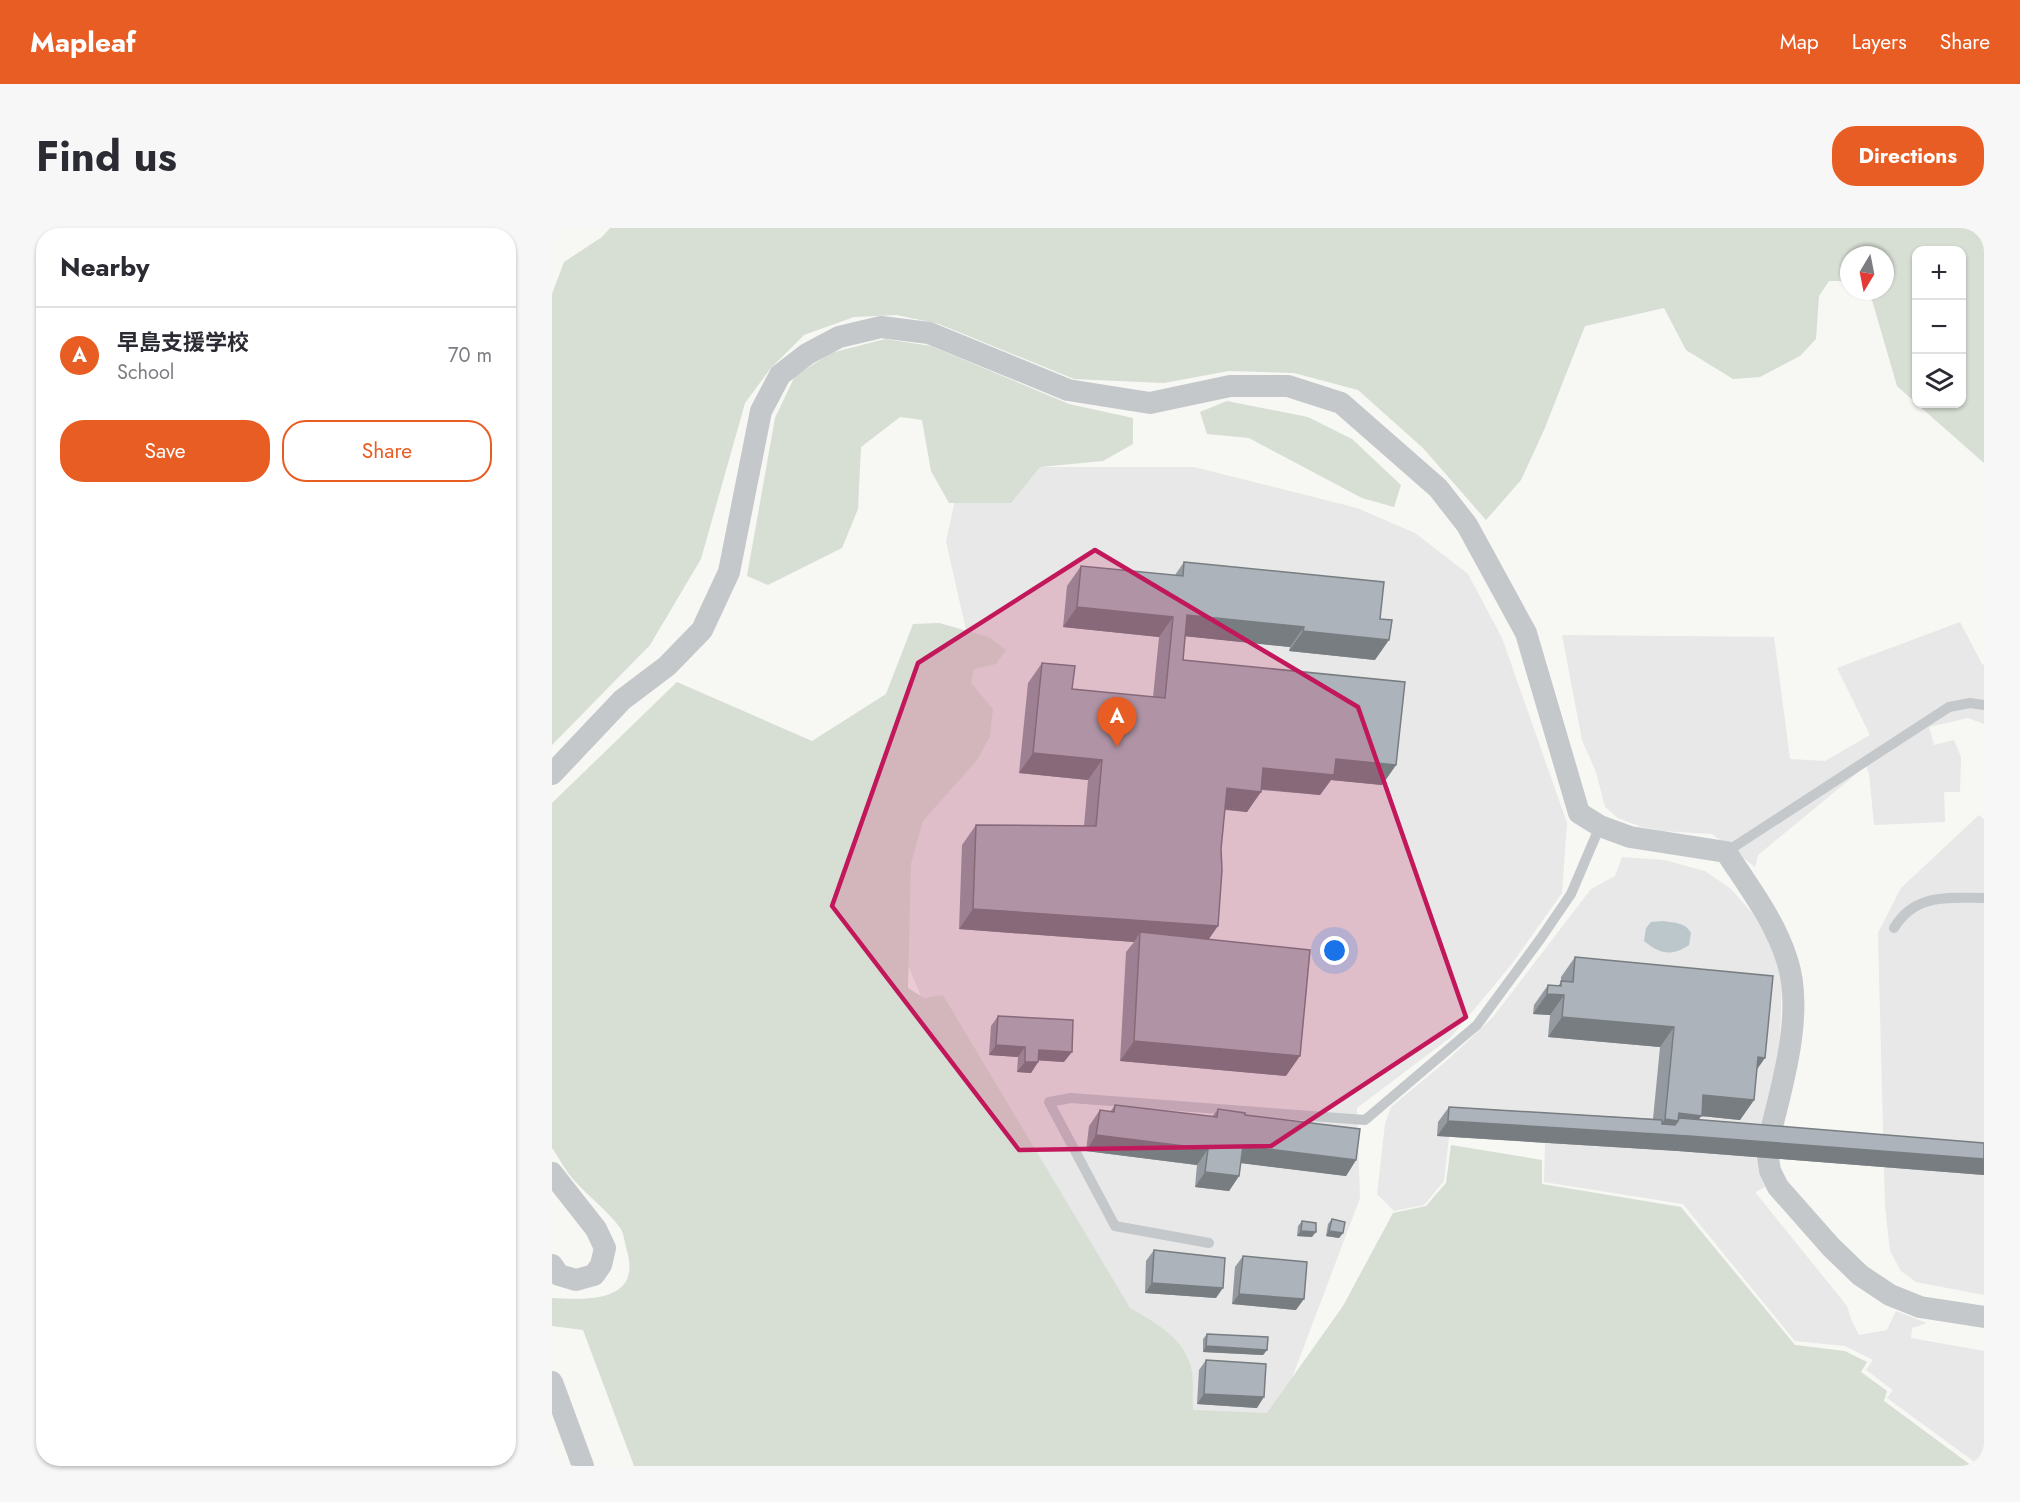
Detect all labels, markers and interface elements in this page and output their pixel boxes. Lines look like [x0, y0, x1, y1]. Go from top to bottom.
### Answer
text: Mapleaf [30, 22, 136, 63]
text: Map [1780, 27, 1819, 57]
text: Layers [1852, 27, 1907, 57]
text: Share [1940, 27, 1990, 57]
text: Find us [36, 126, 177, 187]
button: Directions [1832, 126, 1984, 186]
north arrow [1840, 246, 1894, 300]
map controls [1912, 246, 1966, 408]
button: + [1912, 246, 1966, 300]
text: Nearby [60, 248, 149, 286]
button: − [1912, 300, 1966, 354]
text: 早島支援学校 [117, 326, 249, 358]
text: A [72, 341, 87, 370]
text: 70 m [448, 341, 492, 370]
button: layers [1912, 354, 1966, 408]
text: School [117, 358, 174, 387]
button: Save [60, 420, 270, 482]
button: Share [282, 420, 492, 482]
pin: A [1098, 698, 1136, 747]
your location [1320, 936, 1349, 965]

